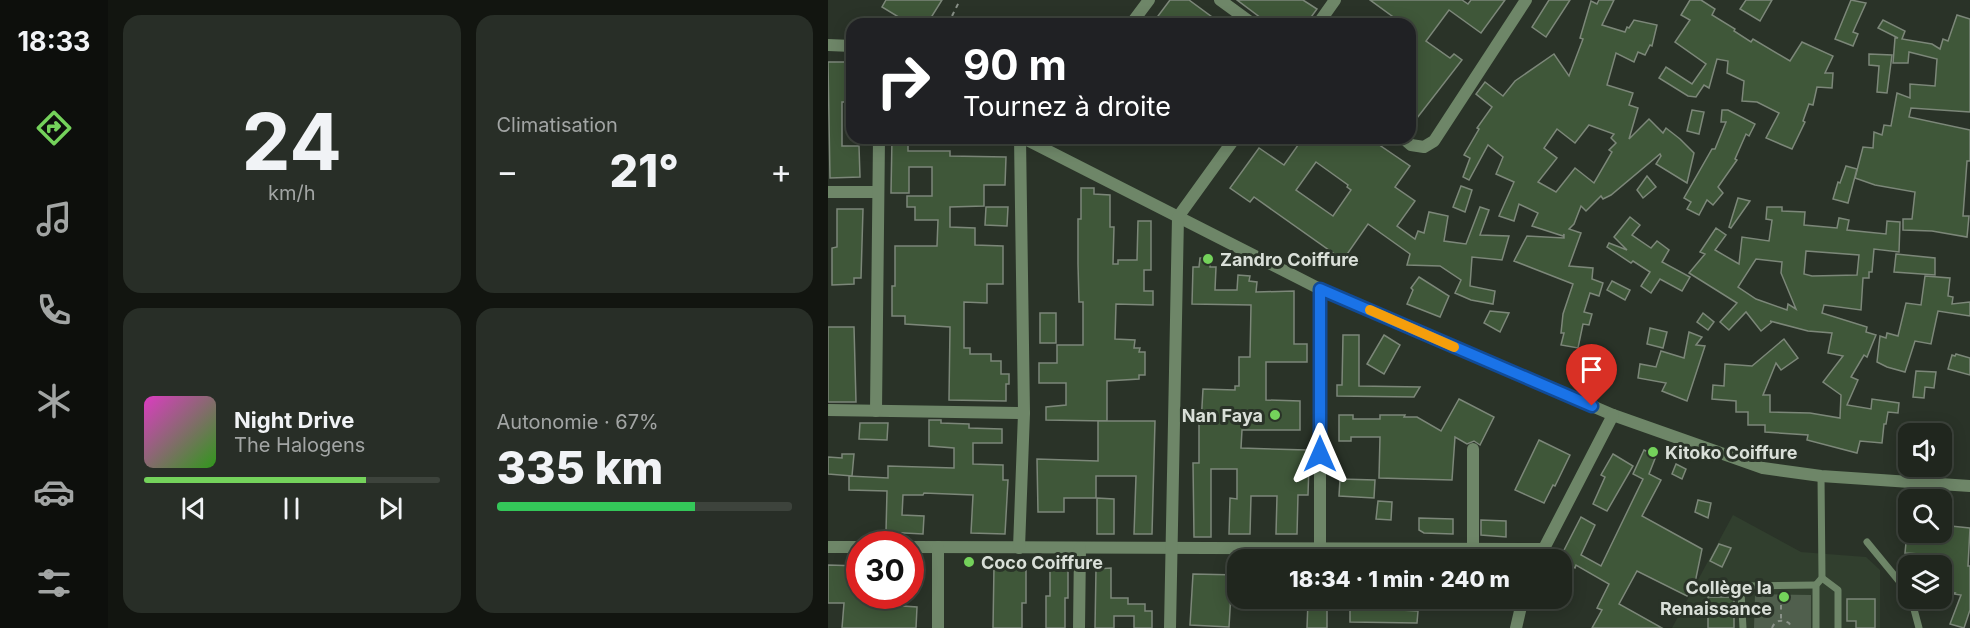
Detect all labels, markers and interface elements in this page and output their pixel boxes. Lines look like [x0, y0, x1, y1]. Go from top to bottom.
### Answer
text: 18:33 [17, 25, 91, 58]
text: 90 m [963, 39, 1067, 90]
icon: right [864, 42, 942, 120]
text: Tournez à droite [963, 90, 1171, 123]
text: 24 [241, 94, 342, 189]
icon: directions [33, 107, 75, 149]
text: Climatisation [497, 113, 618, 137]
text: 21° [610, 143, 679, 198]
text: − [497, 151, 518, 191]
text: + [770, 151, 792, 191]
text: km/h [268, 181, 316, 205]
icon: music [33, 198, 75, 240]
place label: Zandro Coiffure [1220, 249, 1359, 270]
marker: Zandro Coiffure [1201, 252, 1215, 266]
icon: phone [33, 289, 75, 331]
pin [1566, 344, 1617, 406]
icon: arrive [1575, 353, 1608, 386]
icon: climate [33, 380, 75, 422]
place label: Nan Faya [1182, 405, 1263, 426]
text: Night Drive [234, 407, 354, 433]
marker: Nan Faya [1268, 408, 1282, 422]
text: Autonomie · 67% [497, 410, 659, 434]
position arrow [1288, 422, 1352, 486]
map controls [1898, 423, 1952, 609]
button: sound [1898, 423, 1952, 477]
text: The Halogens [234, 433, 365, 457]
text: 335 km [497, 440, 663, 495]
place label: Kitoko Coiffure [1665, 442, 1798, 463]
marker: Kitoko Coiffure [1646, 445, 1660, 459]
icon: car [33, 471, 75, 513]
button: search [1898, 489, 1952, 543]
icon: previous [177, 492, 210, 525]
icon: pause [275, 492, 308, 525]
icon: next [374, 492, 407, 525]
speed limit sign: 30 [846, 531, 924, 609]
place label: Coco Coiffure [981, 552, 1103, 573]
marker: Coco Coiffure [962, 555, 976, 569]
button: layers [1898, 555, 1952, 609]
icon: filters [33, 562, 75, 604]
text: 18:34 · 1 min · 240 m [1289, 566, 1510, 592]
place label: Collège la Renaissance [1660, 577, 1772, 619]
marker: Collège la Renaissance [1777, 590, 1791, 604]

